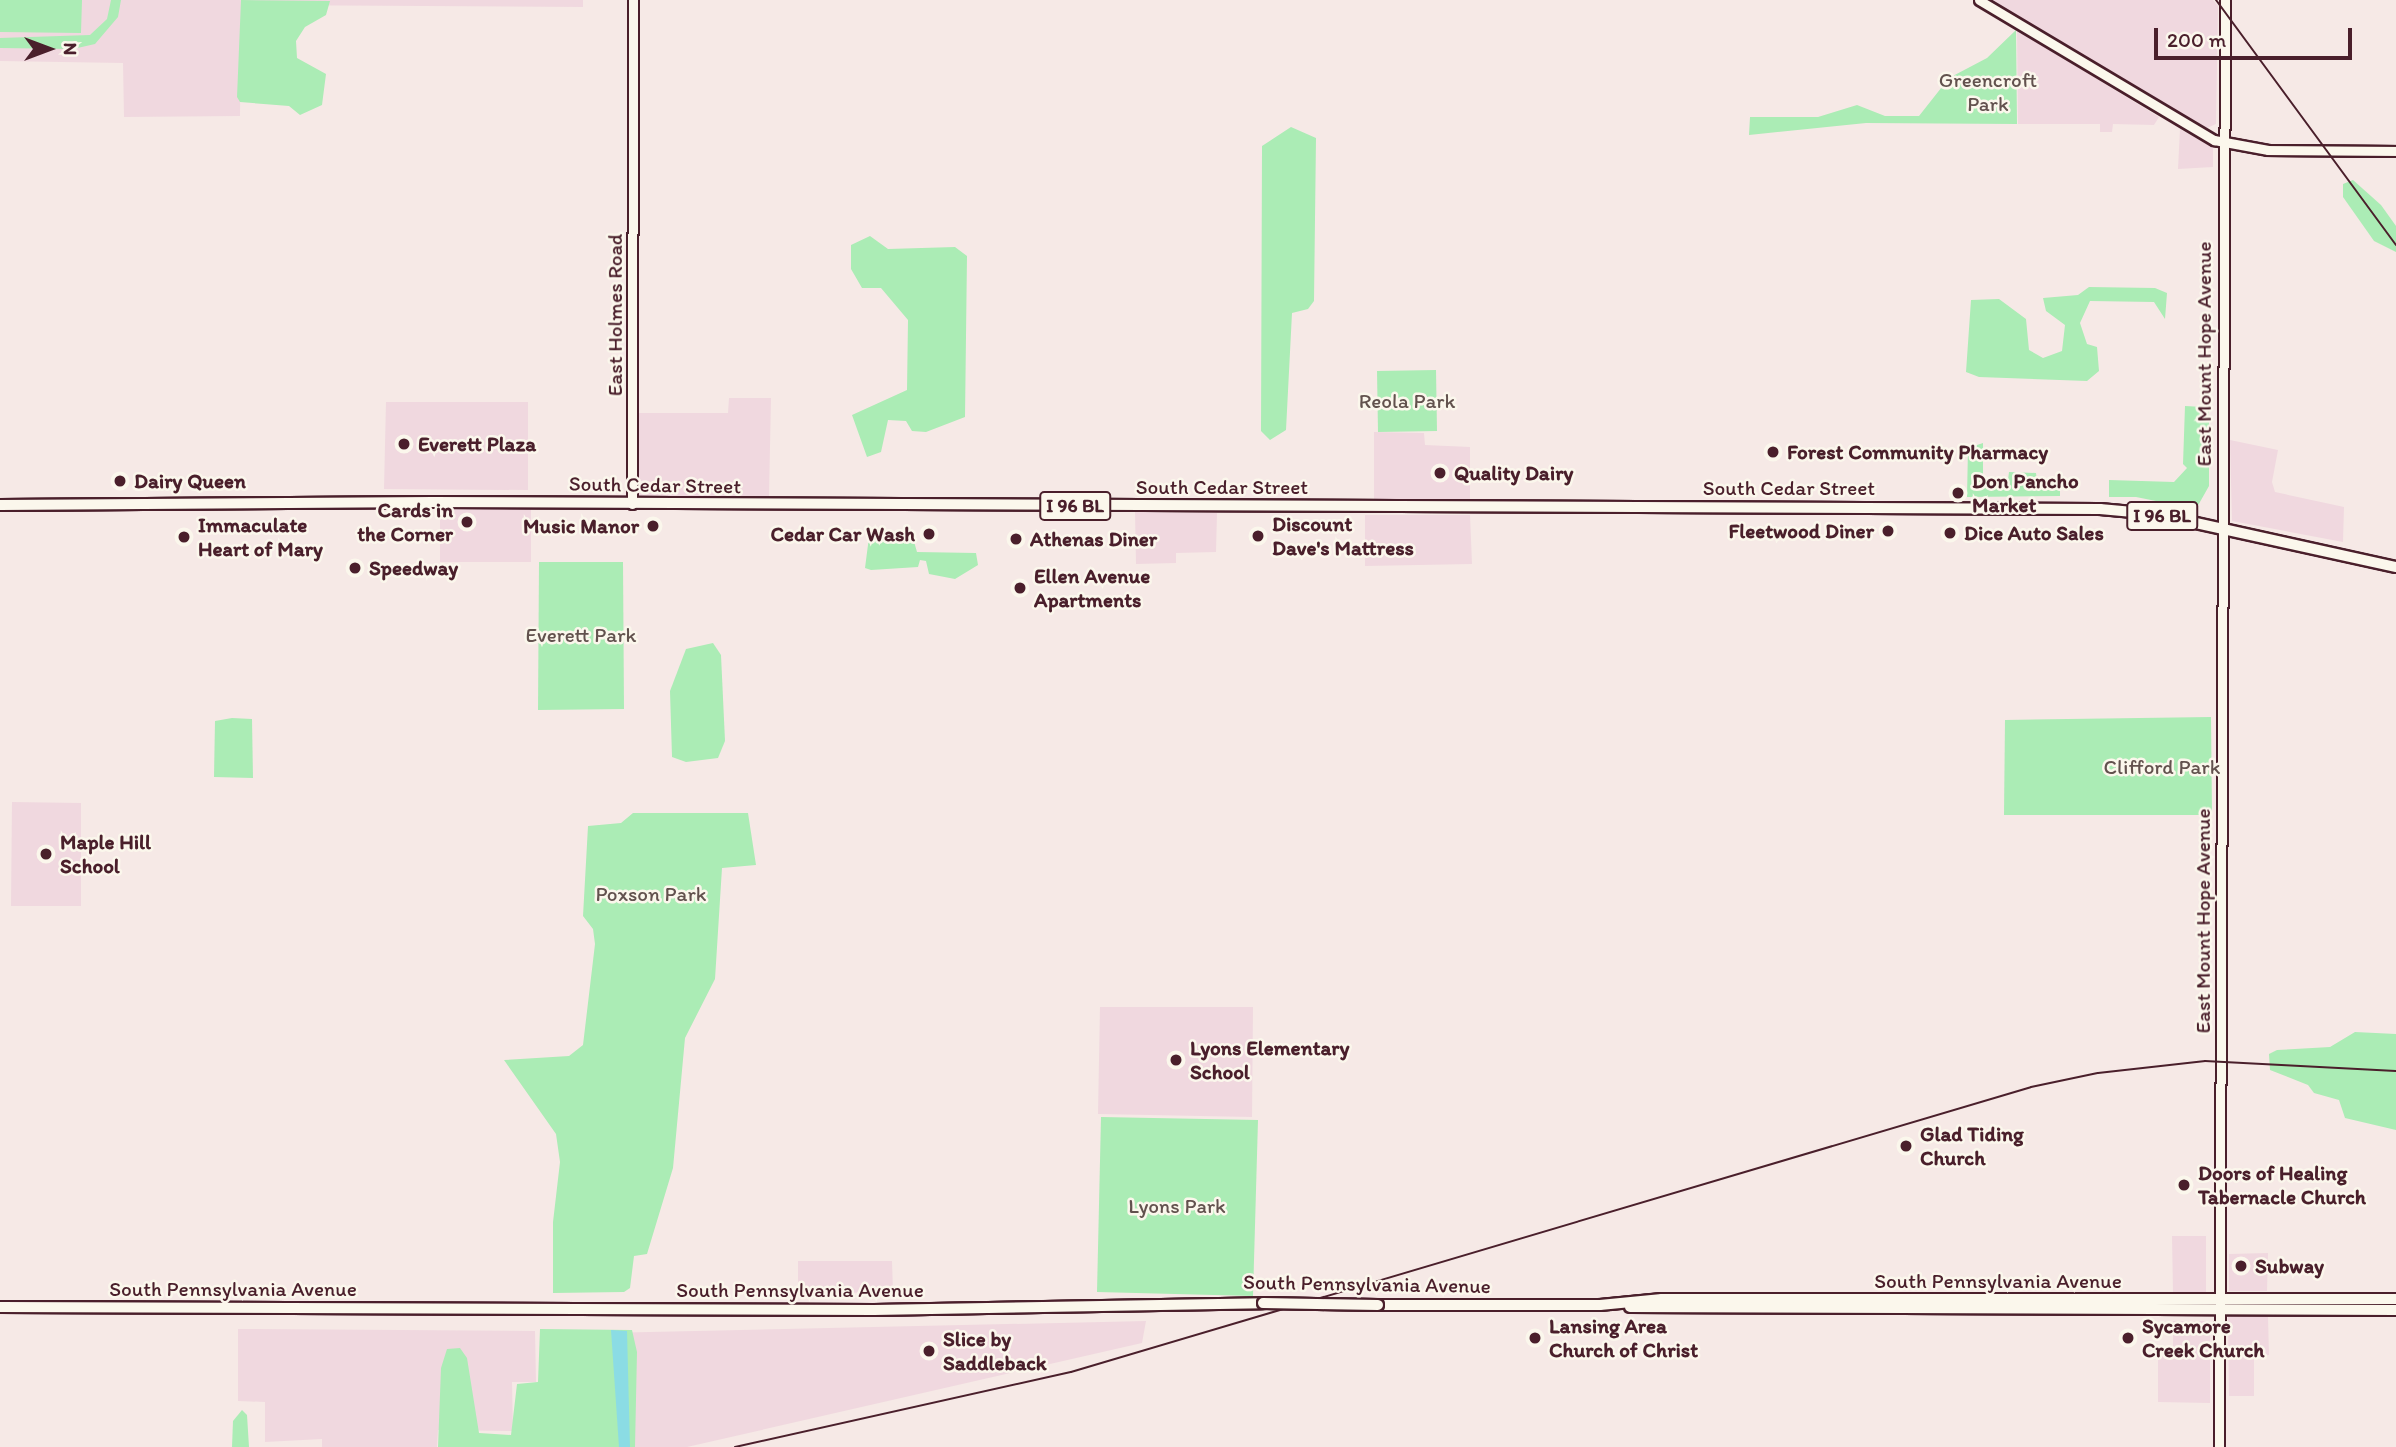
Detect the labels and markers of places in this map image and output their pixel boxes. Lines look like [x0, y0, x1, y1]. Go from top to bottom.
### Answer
place label: Everett Plaza [418, 431, 535, 457]
marker: Everett Plaza [396, 436, 412, 452]
place label: Forest Community Pharmacy [1787, 439, 2048, 465]
marker: Forest Community Pharmacy [1765, 444, 1781, 460]
place label: Quality Dairy [1454, 460, 1573, 486]
marker: Quality Dairy [1432, 465, 1448, 481]
place label: Dairy Queen [134, 468, 246, 494]
place label: Don Pancho Market [1972, 468, 2079, 518]
marker: Dairy Queen [112, 473, 128, 489]
marker: Don Pancho Market [1950, 485, 1966, 501]
place label: Cards in the Corner [358, 497, 453, 547]
place label: Discount Dave's Mattress [1272, 511, 1414, 561]
place label: Immaculate Heart of Mary [198, 512, 323, 562]
place label: Music Manor [524, 513, 639, 539]
marker: Cards in the Corner [459, 514, 475, 530]
marker: Music Manor [645, 518, 661, 534]
place label: Fleetwood Diner [1728, 518, 1874, 544]
place label: Dice Auto Sales [1964, 520, 2104, 546]
place label: Cedar Car Wash [771, 521, 915, 547]
marker: Fleetwood Diner [1880, 523, 1896, 539]
marker: Dice Auto Sales [1942, 525, 1958, 541]
marker: Cedar Car Wash [921, 526, 937, 542]
place label: Athenas Diner [1030, 526, 1157, 552]
marker: Discount Dave's Mattress [1250, 528, 1266, 544]
marker: Immaculate Heart of Mary [176, 529, 192, 545]
marker: Athenas Diner [1008, 531, 1024, 547]
place label: Speedway [369, 555, 458, 581]
marker: Speedway [347, 560, 363, 576]
place label: Ellen Avenue Apartments [1034, 563, 1150, 613]
marker: Ellen Avenue Apartments [1012, 580, 1028, 596]
place label: Maple Hill School [60, 829, 151, 879]
marker: Maple Hill School [38, 846, 54, 862]
place label: Lyons Elementary School [1190, 1035, 1349, 1085]
marker: Lyons Elementary School [1168, 1052, 1184, 1068]
place label: Glad Tiding Church [1920, 1121, 2023, 1171]
marker: Glad Tiding Church [1898, 1138, 1914, 1154]
place label: Doors of Healing Tabernacle Church [2198, 1160, 2366, 1210]
marker: Doors of Healing Tabernacle Church [2176, 1177, 2192, 1193]
place label: Subway [2255, 1253, 2324, 1279]
marker: Subway [2233, 1258, 2249, 1274]
place label: Lansing Area Church of Christ [1549, 1313, 1698, 1363]
place label: Sycamore Creek Church [2142, 1313, 2265, 1363]
place label: Slice by Saddleback [943, 1326, 1047, 1376]
marker: Lansing Area Church of Christ [1527, 1330, 1543, 1346]
marker: Sycamore Creek Church [2120, 1330, 2136, 1346]
marker: Slice by Saddleback [921, 1343, 937, 1359]

